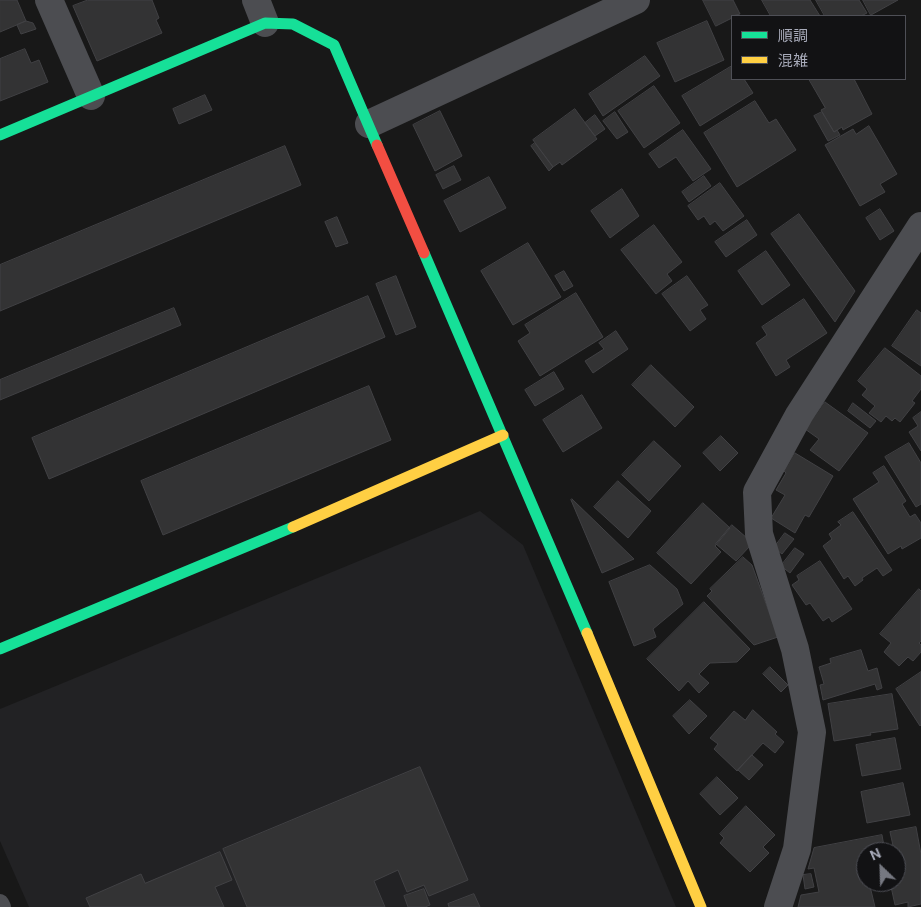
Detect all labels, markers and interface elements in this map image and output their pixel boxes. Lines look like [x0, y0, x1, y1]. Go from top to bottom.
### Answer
legend [731, 15, 906, 80]
text: 順調 [778, 26, 808, 46]
text: 混雑 [778, 51, 808, 71]
north arrow [856, 842, 906, 892]
text: N [867, 844, 884, 865]

